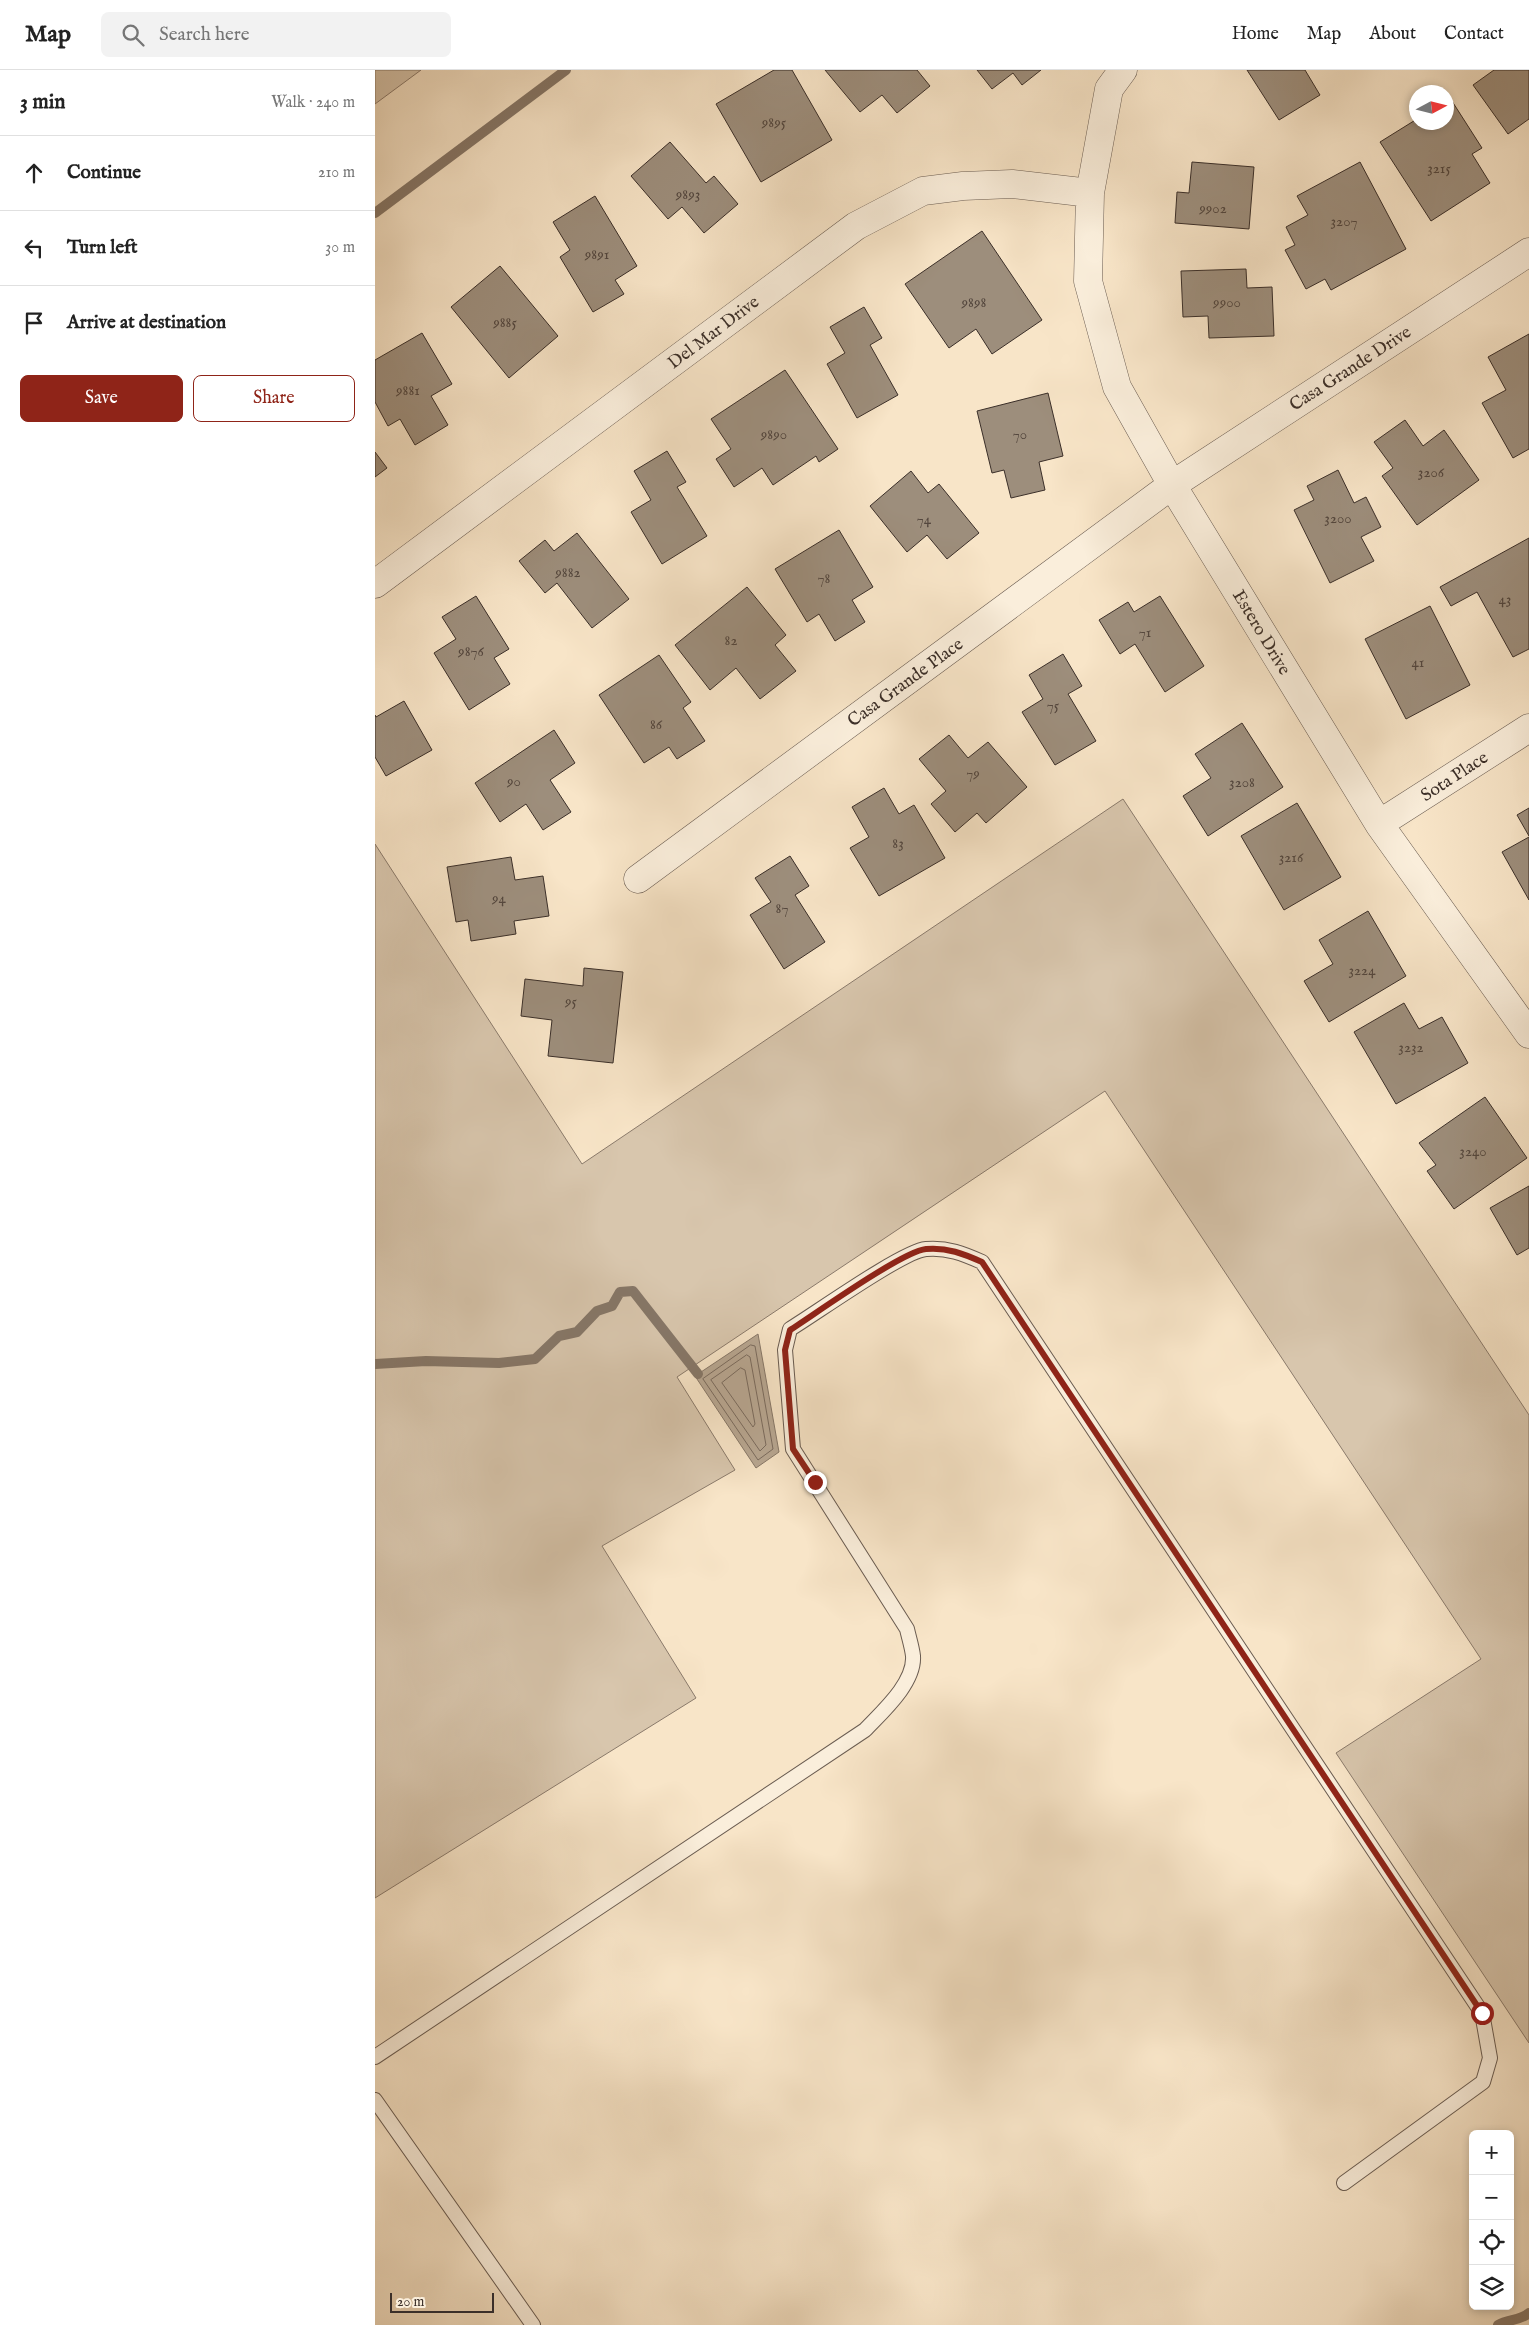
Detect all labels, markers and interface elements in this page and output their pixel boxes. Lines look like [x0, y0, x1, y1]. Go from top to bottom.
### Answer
search box [101, 12, 451, 57]
text: Map [25, 19, 71, 50]
icon: search [119, 21, 147, 49]
text: Search here [159, 23, 250, 47]
text: Home [1232, 23, 1279, 46]
text: Map [1307, 23, 1341, 46]
text: About [1369, 23, 1416, 46]
text: Contact [1444, 23, 1504, 46]
north arrow [1409, 85, 1454, 130]
text: 3 min [20, 89, 65, 116]
text: Walk · 240 m [271, 93, 355, 113]
house number: 9895 [761, 113, 787, 132]
icon: ahead [20, 159, 48, 187]
house number: 3215 [1427, 159, 1451, 178]
text: Continue [67, 161, 141, 185]
text: 210 m [318, 163, 355, 183]
house number: 9893 [675, 185, 700, 204]
house number: 9902 [1198, 199, 1227, 218]
house number: 3207 [1330, 212, 1358, 231]
icon: left [20, 234, 48, 262]
text: Turn left [67, 236, 138, 260]
text: 30 m [325, 238, 355, 258]
house number: 9891 [584, 245, 609, 264]
street label: Del Mar Drive [664, 291, 764, 375]
house number: 9898 [961, 293, 987, 312]
house number: 9900 [1212, 293, 1241, 312]
icon: arrive [20, 309, 48, 337]
text: Arrive at destination [67, 311, 226, 335]
house number: 9885 [492, 313, 517, 332]
street label: Casa Grande Drive [1286, 321, 1416, 417]
button: Save [20, 375, 183, 422]
button: Share [193, 375, 355, 422]
house number: 9881 [395, 381, 420, 400]
house number: 9890 [760, 425, 787, 444]
house number: 70 [1013, 425, 1027, 444]
house number: 3206 [1418, 463, 1445, 482]
house number: 3200 [1324, 509, 1352, 528]
house number: 74 [917, 510, 932, 529]
house number: 9882 [554, 563, 581, 582]
house number: 78 [818, 569, 831, 588]
street label: Estero Drive [1226, 586, 1295, 680]
house number: 43 [1499, 590, 1511, 609]
house number: 71 [1139, 623, 1151, 642]
house number: 82 [725, 631, 737, 650]
street label: Casa Grande Place [843, 633, 968, 733]
house number: 9876 [457, 642, 485, 661]
house number: 41 [1412, 653, 1424, 672]
house number: 75 [1047, 696, 1060, 715]
house number: 86 [650, 715, 663, 734]
street label: Sota Place [1417, 747, 1493, 808]
house number: 79 [966, 764, 980, 783]
house number: 90 [506, 772, 521, 791]
house number: 3208 [1229, 773, 1255, 792]
house number: 83 [892, 834, 904, 853]
house number: 3216 [1279, 848, 1304, 867]
house number: 94 [491, 889, 507, 908]
house number: 87 [776, 899, 788, 918]
house number: 3224 [1348, 961, 1376, 980]
house number: 95 [564, 992, 578, 1011]
house number: 3232 [1398, 1038, 1424, 1057]
house number: 3240 [1459, 1142, 1487, 1161]
route end [804, 1471, 827, 1494]
route start [1471, 2002, 1494, 2025]
map controls [1469, 2130, 1514, 2310]
button: + [1469, 2130, 1514, 2175]
button: − [1469, 2175, 1514, 2220]
button: locate [1469, 2220, 1514, 2265]
button: layers [1469, 2265, 1514, 2310]
scale bar [390, 2290, 494, 2313]
text: 20 m [397, 2293, 424, 2311]

